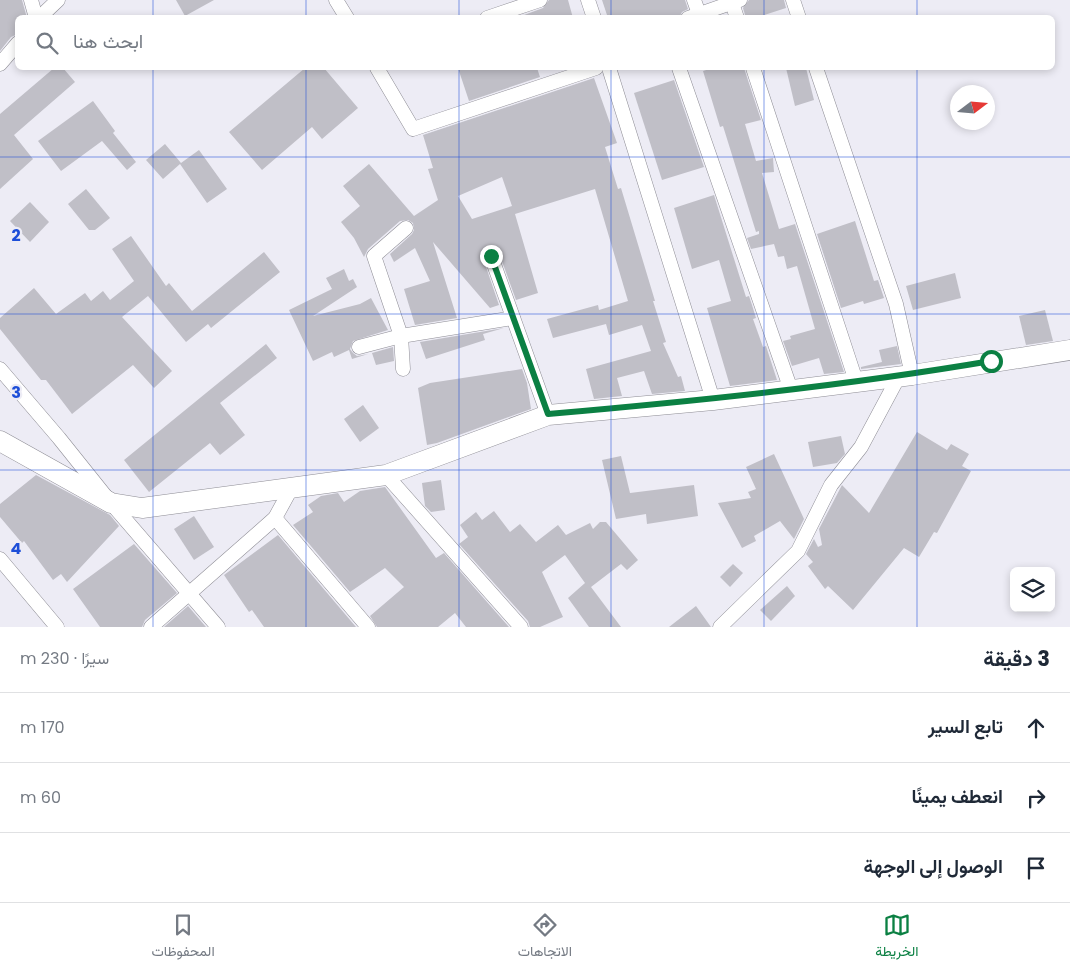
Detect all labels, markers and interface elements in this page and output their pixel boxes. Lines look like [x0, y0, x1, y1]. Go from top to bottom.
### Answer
search box [15, 15, 1055, 70]
text: ابحث هنا [73, 28, 143, 55]
icon: search [33, 29, 61, 57]
north arrow [950, 85, 995, 130]
text: 2 [11, 224, 21, 247]
route end [480, 245, 503, 268]
route start [980, 350, 1003, 373]
text: 3 [11, 381, 21, 404]
text: 4 [11, 537, 22, 560]
map controls [1010, 567, 1055, 612]
button: layers [1010, 567, 1055, 612]
text: 3 دقيقة [983, 644, 1050, 673]
text: سيرًا · 230 m [20, 647, 109, 670]
text: تابع السير [928, 713, 1003, 740]
icon: ahead [1022, 714, 1050, 742]
text: 170 m [20, 716, 65, 739]
text: انعطف يمينًا [911, 783, 1003, 810]
icon: right [1022, 784, 1050, 812]
text: 60 m [20, 786, 61, 809]
text: الوصول إلى الوجهة [864, 853, 1003, 880]
icon: arrive [1022, 854, 1050, 882]
tab: المحفوظات [152, 911, 215, 964]
tab: الاتجاهات [518, 911, 572, 964]
tab: الخريطة [875, 911, 918, 964]

